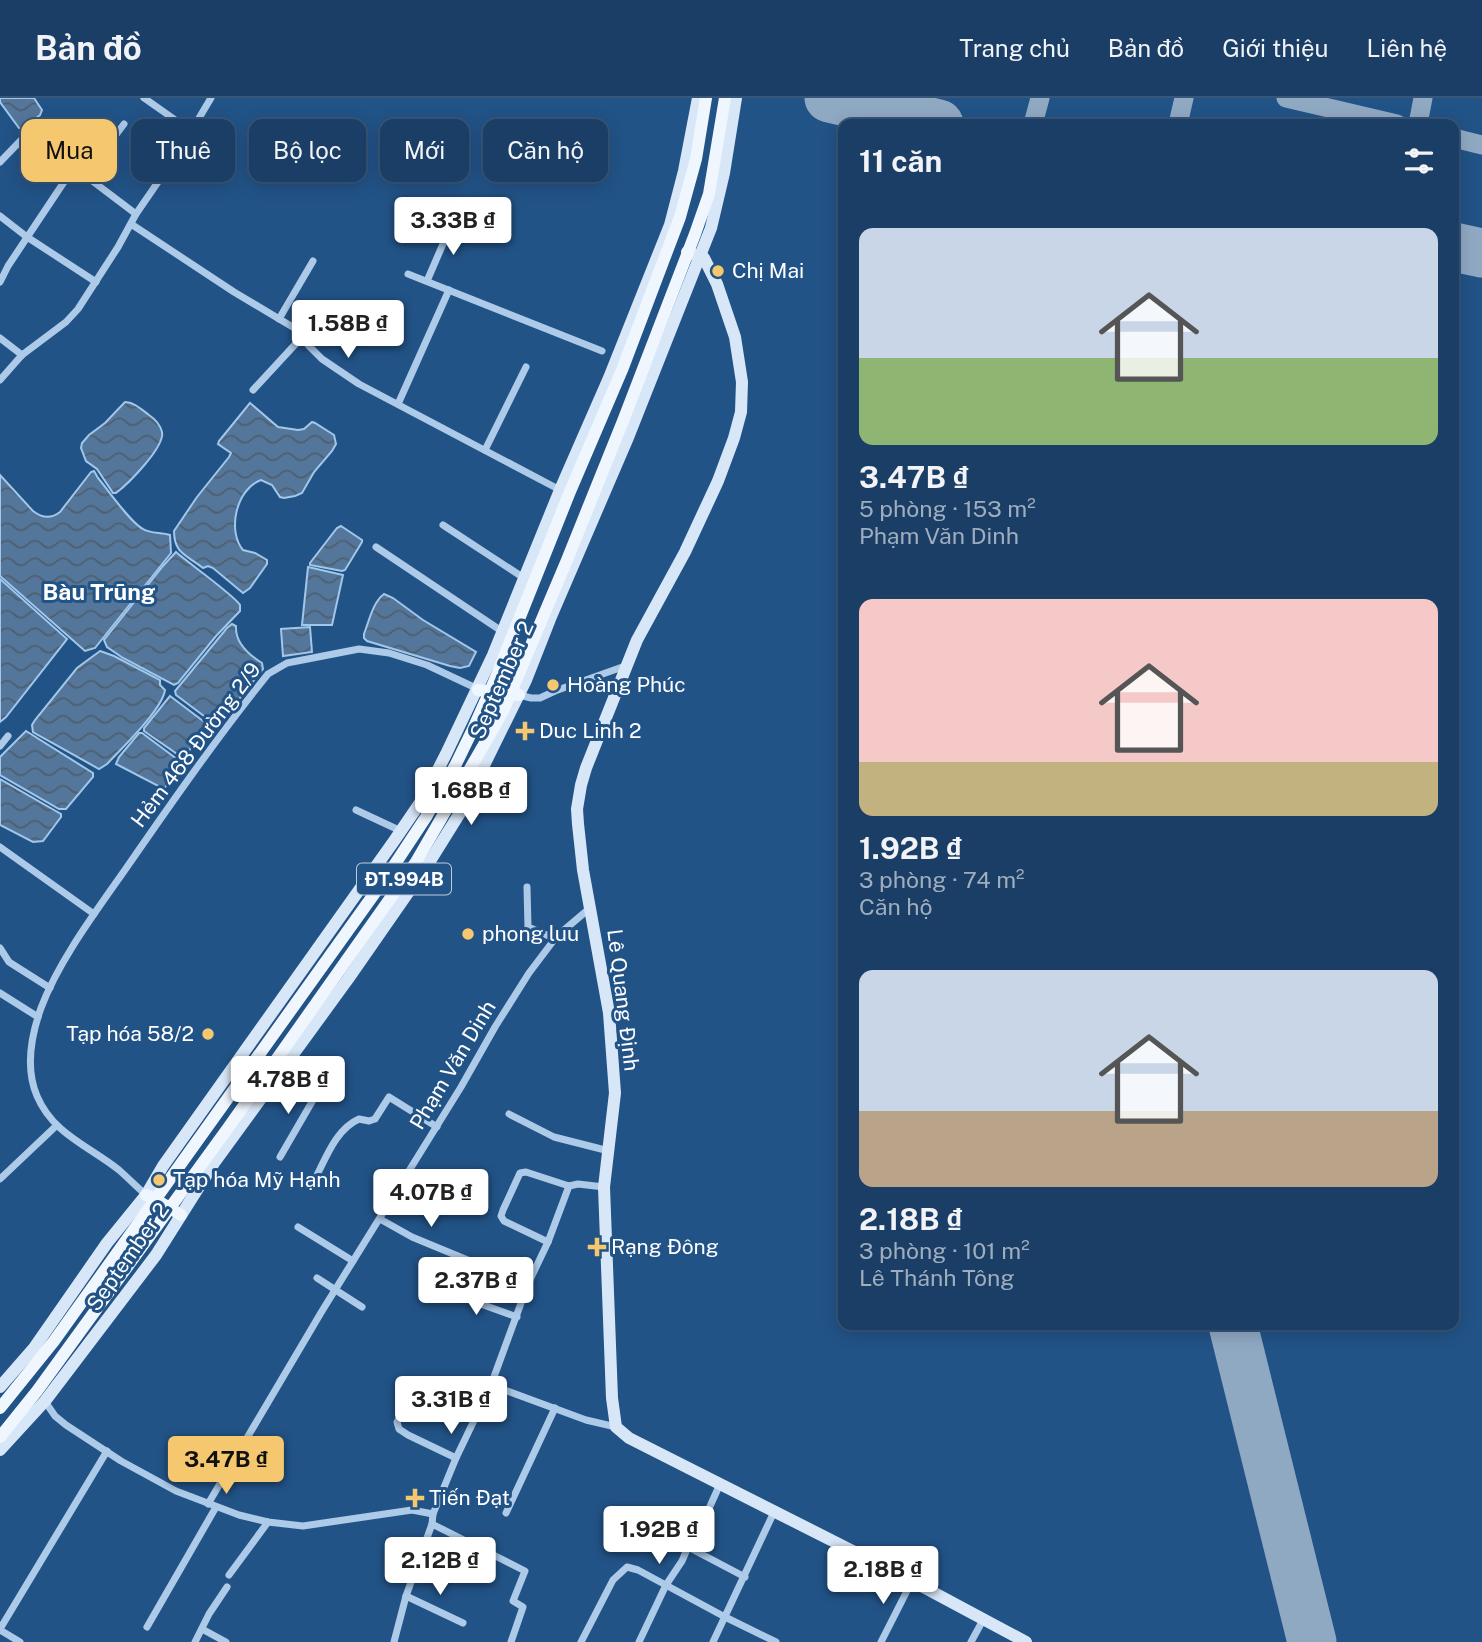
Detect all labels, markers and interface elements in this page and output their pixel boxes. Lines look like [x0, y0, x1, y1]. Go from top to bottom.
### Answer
text: Bản đồ [35, 29, 142, 67]
text: Trang chủ [959, 34, 1070, 62]
text: Bản đồ [1108, 34, 1184, 62]
text: Giới thiệu [1222, 34, 1328, 62]
text: Liên hệ [1366, 34, 1447, 62]
chip: Mua [21, 119, 117, 182]
chip: Thuê [131, 119, 235, 182]
chip: Bộ lọc [249, 119, 366, 182]
chip: Mới [380, 119, 469, 182]
chip: Căn hộ [483, 119, 608, 182]
icon: filters [1400, 142, 1438, 180]
text: 11 căn [859, 143, 942, 179]
pin: 3.33B ₫ [388, 198, 518, 257]
text: 3.33B ₫ [410, 206, 496, 233]
place label: Chị Mai [732, 258, 804, 283]
marker: Chị Mai [710, 263, 726, 279]
icon: home [1086, 274, 1212, 400]
pin: 1.58B ₫ [283, 300, 413, 360]
text: 1.58B ₫ [308, 309, 388, 336]
text: 3.47B ₫ [859, 459, 969, 495]
text: 5 phòng · 153 m² [859, 495, 1036, 522]
text: Phạm Văn Dinh [859, 522, 1019, 549]
district label: Bàu Trũng [43, 578, 155, 605]
street label: September 2 [464, 617, 539, 743]
icon: home [1086, 645, 1212, 771]
street label: Hẻm 468 Đường 2/9 [125, 657, 266, 832]
place label: Hoàng Phúc [567, 672, 686, 697]
marker: Hoàng Phúc [545, 677, 561, 693]
place label: Duc Linh 2 [539, 718, 641, 743]
marker: Duc Linh 2 [517, 723, 533, 739]
pin: 1.68B ₫ [406, 768, 536, 827]
text: 1.68B ₫ [431, 776, 511, 803]
text: 1.92B ₫ [859, 830, 962, 866]
road number: ĐT.994B [357, 864, 451, 894]
text: 3 phòng · 74 m² [859, 866, 1025, 893]
text: Căn hộ [859, 893, 933, 920]
place label: phong luu [482, 921, 579, 946]
marker: phong luu [460, 926, 476, 942]
street label: Lê Quang Định [602, 928, 645, 1072]
street label: Phạm Văn Dinh [404, 996, 501, 1134]
icon: home [1086, 1016, 1212, 1142]
place label: Tạp hóa 58/2 [66, 1021, 194, 1046]
marker: Tạp hóa 58/2 [200, 1026, 216, 1042]
pin: 4.78B ₫ [223, 1056, 353, 1116]
text: 4.78B ₫ [247, 1065, 329, 1092]
place label: Tạp hóa Mỹ Hạnh [173, 1167, 341, 1192]
pin: 4.07B ₫ [366, 1170, 496, 1229]
marker: Tạp hóa Mỹ Hạnh [151, 1172, 167, 1188]
text: 4.07B ₫ [389, 1178, 473, 1205]
street label: September 2 [81, 1198, 174, 1316]
text: 2.18B ₫ [859, 1201, 963, 1237]
place label: Rạng Đông [611, 1234, 719, 1259]
text: 3 phòng · 101 m² [859, 1237, 1030, 1264]
marker: Rạng Đông [589, 1239, 605, 1255]
pin: 2.37B ₫ [411, 1258, 541, 1317]
text: Lê Thánh Tông [859, 1264, 1015, 1291]
text: 2.37B ₫ [434, 1266, 518, 1293]
pin: 3.31B ₫ [386, 1376, 516, 1436]
text: 3.31B ₫ [411, 1385, 491, 1412]
pin: 3.47B ₫ [161, 1436, 291, 1496]
text: 3.47B ₫ [184, 1445, 268, 1472]
place label: Tiến Đạt [429, 1485, 510, 1510]
marker: Tiến Đạt [407, 1490, 423, 1506]
pin: 1.92B ₫ [594, 1506, 724, 1566]
text: 1.92B ₫ [619, 1515, 699, 1542]
pin: 2.12B ₫ [375, 1538, 505, 1597]
text: 2.12B ₫ [401, 1546, 479, 1573]
pin: 2.18B ₫ [818, 1546, 948, 1606]
text: 2.18B ₫ [843, 1555, 923, 1582]

